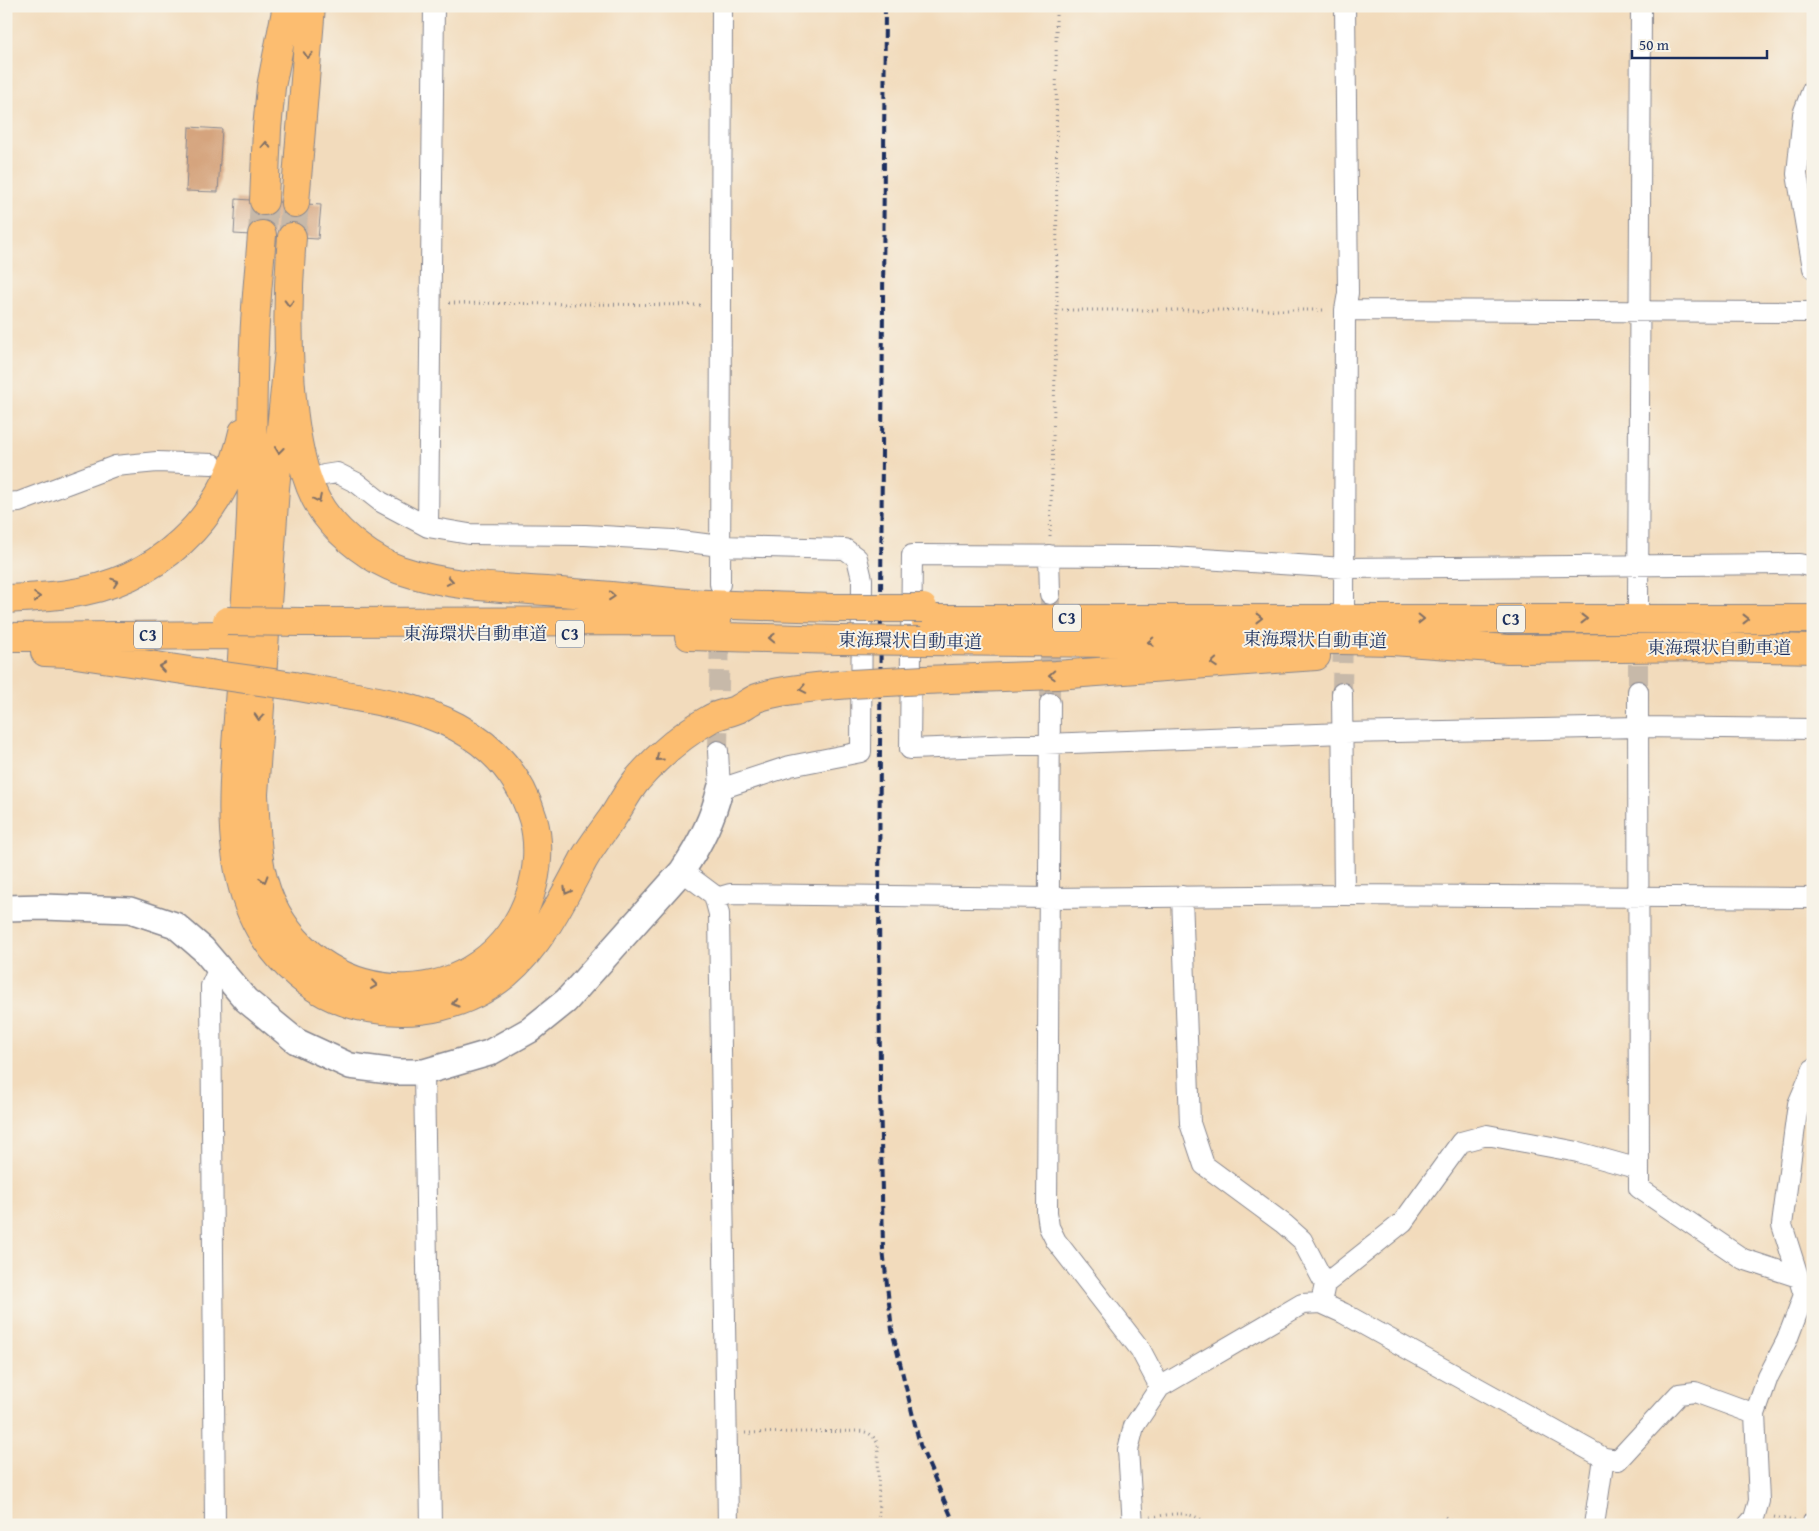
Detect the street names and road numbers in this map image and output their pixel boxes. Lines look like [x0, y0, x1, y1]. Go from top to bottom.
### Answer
road number: C3 [1053, 604, 1081, 632]
road number: C3 [1497, 606, 1525, 632]
street label: 東海環状自動車道 [403, 620, 547, 647]
road number: C3 [556, 620, 584, 648]
road number: C3 [134, 622, 162, 648]
street label: 東海環状自動車道 [1243, 625, 1387, 654]
street label: 東海環状自動車道 [838, 626, 982, 655]
street label: 東海環状自動車道 [1647, 634, 1791, 661]

